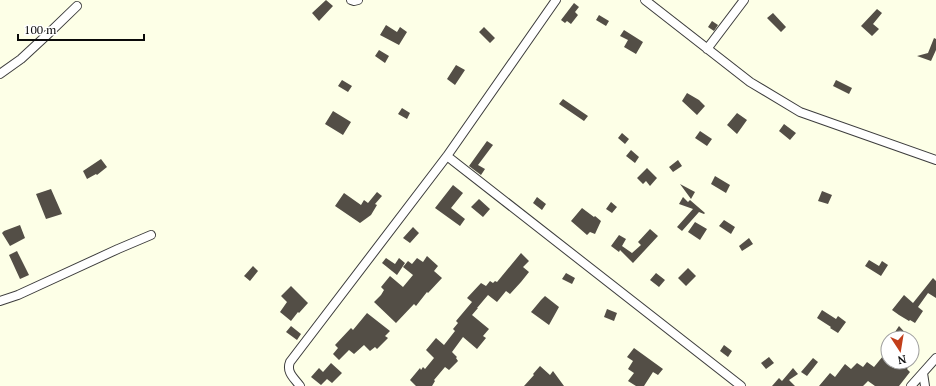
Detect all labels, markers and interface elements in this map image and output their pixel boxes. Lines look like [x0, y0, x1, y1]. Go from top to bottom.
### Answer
scale bar [18, 16, 144, 42]
text: 100 m [24, 22, 57, 37]
north arrow [880, 330, 920, 370]
text: N [896, 352, 908, 368]

